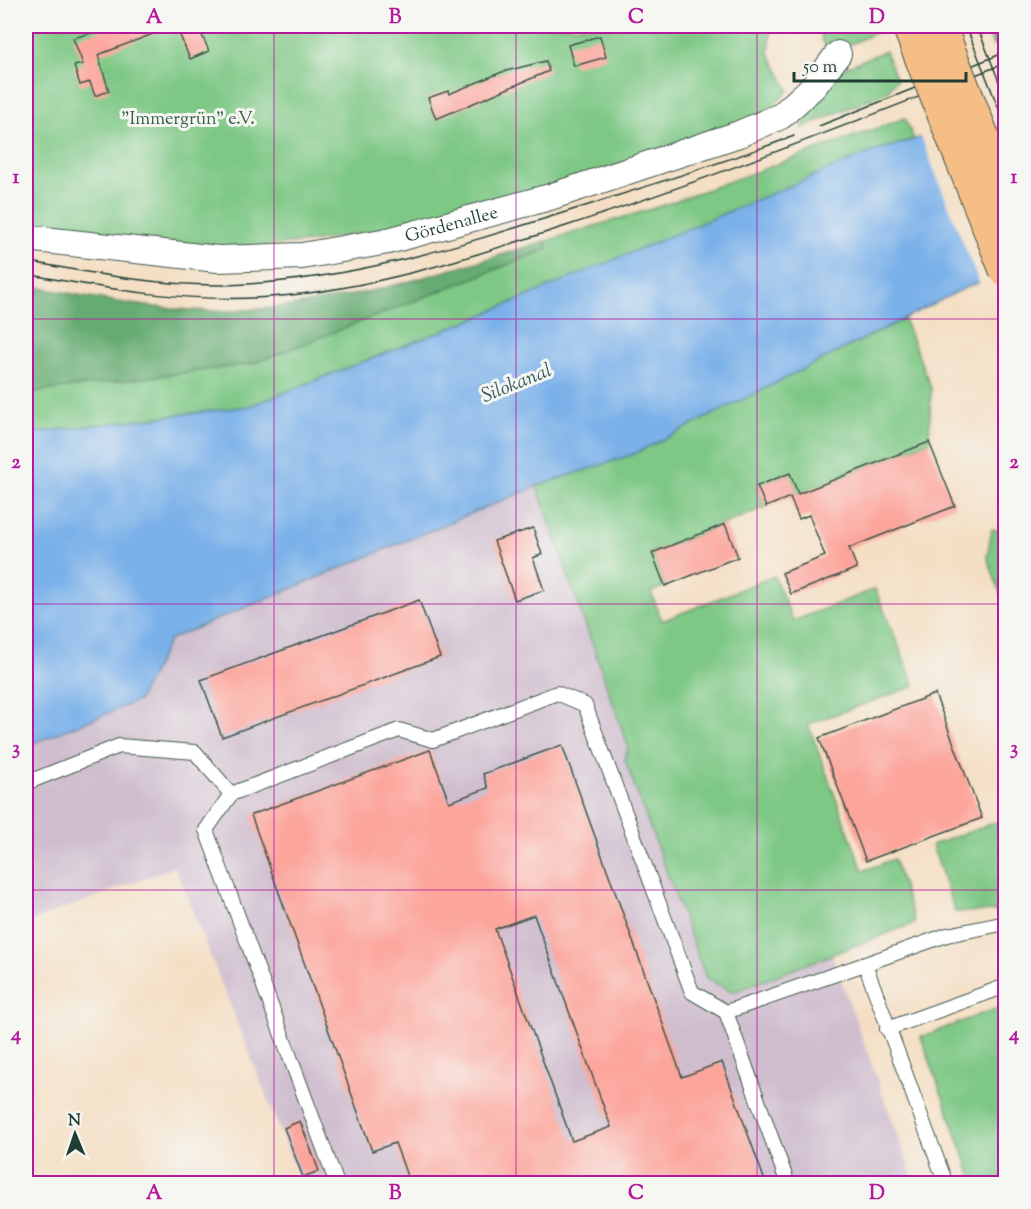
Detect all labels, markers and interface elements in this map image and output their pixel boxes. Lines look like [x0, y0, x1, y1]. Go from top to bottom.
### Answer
text: A [146, 4, 163, 33]
text: B [389, 4, 402, 33]
text: C [628, 4, 644, 33]
text: D [869, 4, 885, 33]
scale bar [794, 45, 966, 83]
text: 50 m [802, 55, 838, 81]
park label: "Immergrün" e.V. [121, 107, 255, 133]
text: 1 [13, 164, 20, 193]
text: 1 [1011, 164, 1018, 193]
street label: Gördenallee [402, 201, 501, 251]
water label: Silokanal [477, 357, 556, 412]
text: 2 [11, 449, 21, 478]
text: 2 [1009, 449, 1019, 478]
text: 3 [12, 735, 20, 764]
text: 3 [1010, 735, 1018, 764]
text: 4 [10, 1021, 21, 1050]
text: 4 [1008, 1021, 1019, 1050]
north arrow [45, 1104, 105, 1164]
text: N [68, 1110, 82, 1133]
text: A [146, 1180, 163, 1209]
text: B [389, 1180, 402, 1209]
text: C [628, 1180, 644, 1209]
text: D [869, 1180, 885, 1209]

